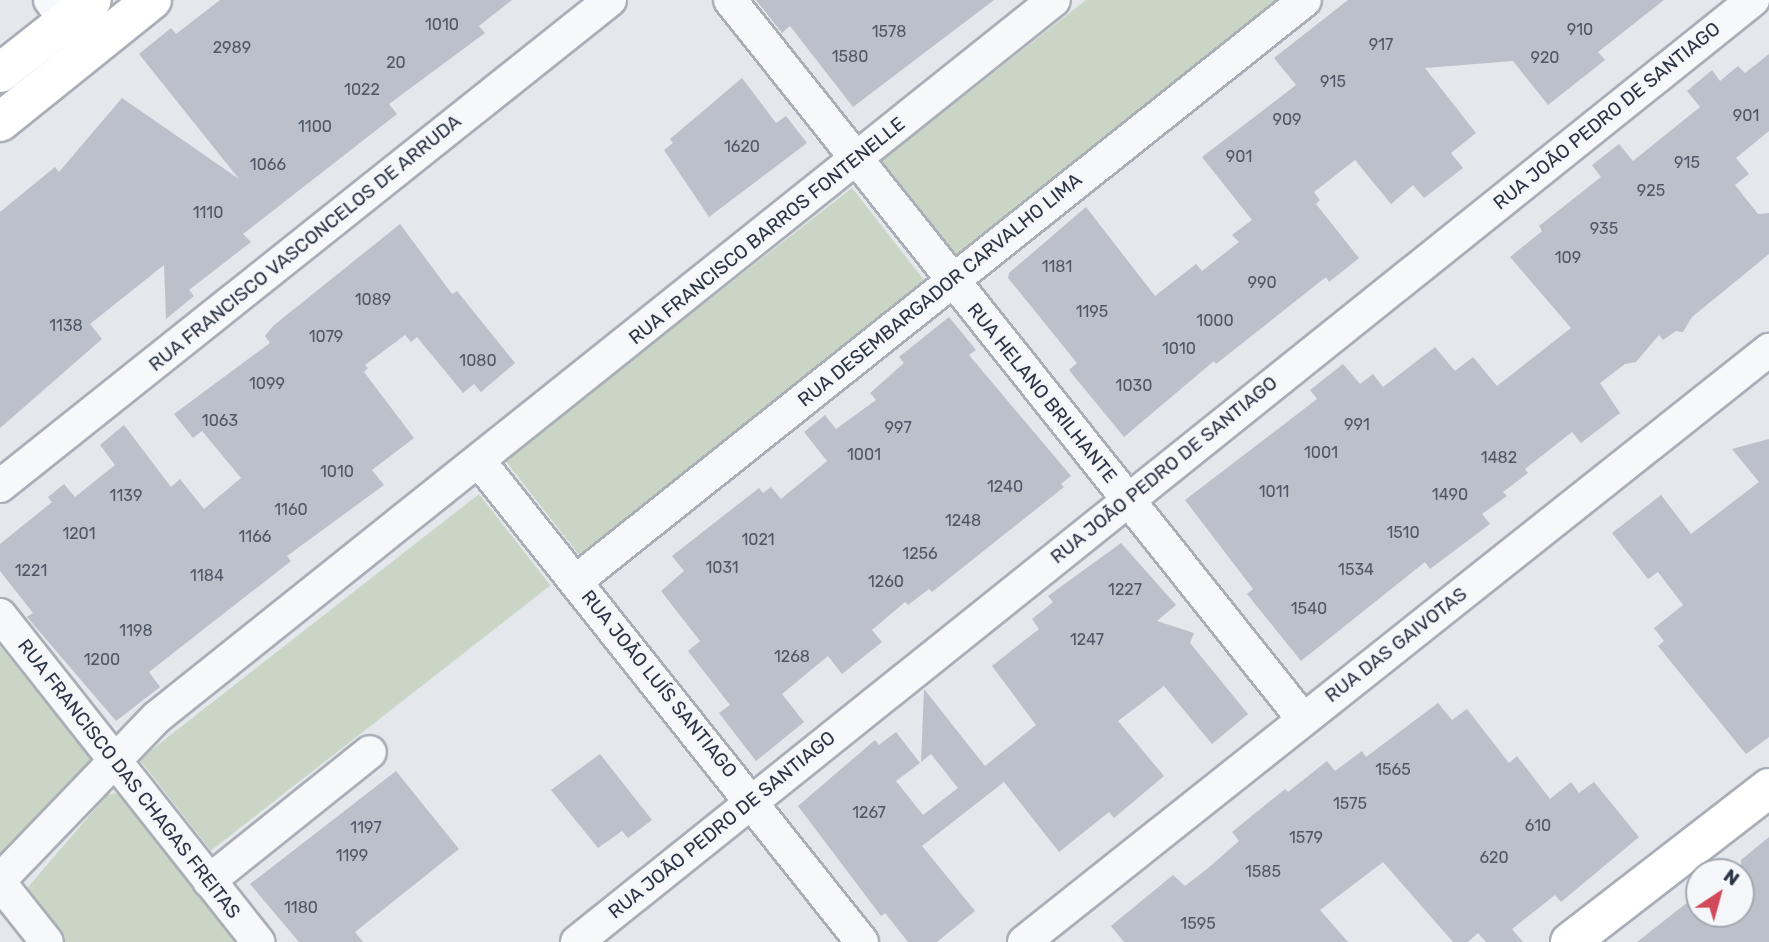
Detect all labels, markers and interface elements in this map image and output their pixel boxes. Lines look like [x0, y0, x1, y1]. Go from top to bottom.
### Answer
house number: 1010 [425, 15, 459, 35]
street label: RUA JOÃO PEDRO DE SANTIAGO [1489, 17, 1725, 215]
house number: 910 [1567, 20, 1593, 40]
house number: 1578 [872, 22, 906, 42]
house number: 917 [1369, 35, 1393, 55]
house number: 2989 [213, 38, 251, 58]
house number: 1580 [832, 47, 868, 67]
house number: 920 [1530, 48, 1560, 68]
house number: 20 [386, 53, 406, 73]
house number: 915 [1320, 72, 1346, 92]
house number: 1022 [344, 80, 380, 100]
house number: 901 [1733, 106, 1759, 126]
street label: RUA FRANCISCO VASCONCELOS DE ARRUDA [144, 109, 466, 377]
house number: 909 [1272, 110, 1302, 130]
street label: RUA FRANCISCO BARROS FONTENELLE [624, 112, 910, 350]
house number: 1100 [298, 117, 332, 137]
house number: 1620 [724, 137, 760, 157]
house number: 901 [1226, 147, 1252, 167]
house number: 915 [1674, 153, 1700, 173]
house number: 1066 [250, 155, 286, 175]
street label: RUA DESEMBARGADOR CARVALHO LIMA [793, 168, 1087, 412]
house number: 925 [1637, 181, 1665, 201]
house number: 1110 [193, 203, 223, 223]
house number: 935 [1590, 219, 1618, 239]
house number: 109 [1555, 248, 1581, 268]
house number: 1181 [1042, 257, 1072, 277]
house number: 990 [1247, 273, 1277, 293]
house number: 1089 [355, 290, 391, 310]
street label: RUA HELANO BRILHANTE [962, 298, 1122, 488]
house number: 1195 [1076, 302, 1108, 322]
house number: 1000 [1196, 311, 1234, 331]
house number: 1138 [49, 316, 83, 336]
house number: 1079 [309, 327, 343, 347]
house number: 1010 [1162, 339, 1196, 359]
house number: 1080 [459, 351, 497, 371]
street label: RUA JOÃO PEDRO DE SANTIAGO [1046, 371, 1282, 569]
house number: 1099 [249, 374, 285, 394]
house number: 1030 [1116, 376, 1152, 396]
house number: 1063 [202, 411, 238, 431]
house number: 991 [1344, 415, 1370, 435]
house number: 997 [884, 418, 912, 438]
house number: 1001 [1304, 443, 1338, 463]
house number: 1001 [847, 445, 881, 465]
house number: 1482 [1481, 448, 1517, 468]
house number: 1010 [320, 462, 354, 482]
house number: 1240 [987, 477, 1023, 497]
house number: 1011 [1259, 482, 1289, 502]
house number: 1490 [1432, 485, 1468, 505]
house number: 1139 [110, 486, 142, 506]
house number: 1160 [274, 500, 308, 520]
house number: 1248 [945, 511, 981, 531]
house number: 1510 [1386, 523, 1420, 543]
house number: 1201 [62, 524, 96, 544]
house number: 1166 [239, 527, 271, 547]
house number: 1021 [741, 530, 775, 550]
house number: 1256 [902, 544, 938, 564]
house number: 1031 [705, 558, 739, 578]
house number: 1534 [1338, 560, 1374, 580]
house number: 1221 [15, 561, 47, 581]
house number: 1184 [190, 566, 224, 586]
house number: 1260 [868, 572, 904, 592]
house number: 1227 [1108, 580, 1142, 600]
street label: RUA DAS GAIVOTAS [1320, 582, 1472, 708]
street label: RUA JOÃO LUÍS SANTIAGO [576, 586, 742, 782]
house number: 1540 [1291, 599, 1327, 619]
house number: 1198 [119, 621, 153, 641]
house number: 1247 [1070, 630, 1104, 650]
street label: RUA FRANCISCO DAS CHAGAS FREITAS [13, 635, 245, 923]
house number: 1268 [774, 647, 810, 667]
house number: 1200 [84, 650, 120, 670]
street label: RUA JOÃO PEDRO DE SANTIAGO [604, 726, 840, 924]
house number: 1565 [1375, 760, 1411, 780]
house number: 1575 [1333, 794, 1367, 814]
house number: 1267 [852, 803, 886, 823]
house number: 610 [1525, 816, 1551, 836]
house number: 1197 [350, 818, 382, 838]
house number: 1579 [1289, 828, 1323, 848]
house number: 1199 [336, 846, 368, 866]
house number: 620 [1479, 848, 1509, 868]
north arrow [1685, 858, 1755, 928]
house number: 1585 [1245, 862, 1281, 882]
text: N [1719, 864, 1744, 891]
house number: 1180 [284, 898, 318, 918]
house number: 1595 [1180, 914, 1216, 934]

